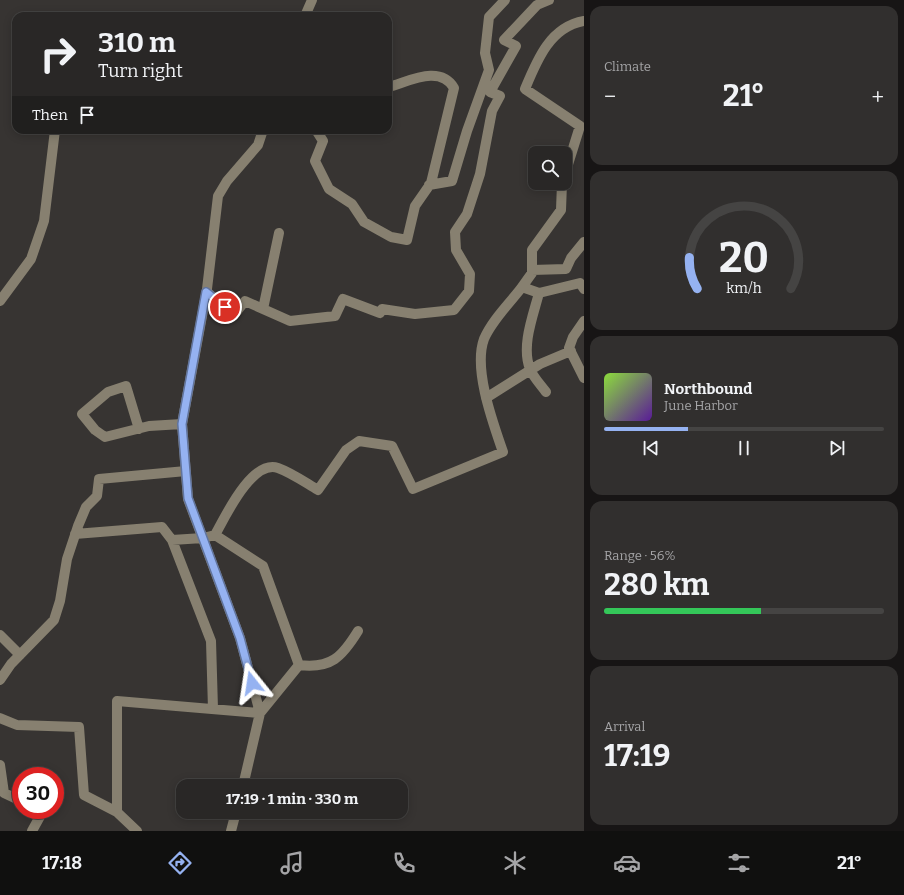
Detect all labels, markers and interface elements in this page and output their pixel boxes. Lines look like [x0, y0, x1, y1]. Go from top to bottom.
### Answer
text: 310 m [98, 26, 176, 59]
icon: right [32, 28, 84, 80]
text: Climate [604, 59, 651, 74]
text: Turn right [98, 60, 183, 82]
text: 21° [723, 78, 765, 114]
text: − [604, 83, 616, 110]
text: + [871, 83, 884, 110]
icon: arrive [76, 104, 98, 126]
text: Then [32, 106, 68, 124]
map controls [528, 146, 572, 190]
button: search [528, 146, 572, 190]
text: 20 [719, 232, 769, 282]
text: km/h [726, 279, 762, 296]
pin [208, 290, 242, 324]
icon: arrive [214, 296, 236, 318]
text: Northbound [664, 380, 752, 398]
text: June Harbor [664, 398, 738, 413]
icon: previous [640, 437, 662, 459]
icon: pause [733, 437, 755, 459]
icon: next [826, 437, 848, 459]
text: Range · 56% [604, 548, 675, 563]
text: 280 km [604, 567, 709, 603]
position arrow [231, 662, 273, 704]
text: Arrival [604, 719, 645, 734]
text: 17:19 [604, 738, 670, 774]
speed limit sign: 30 [12, 767, 64, 819]
text: 17:19 · 1 min · 330 m [226, 790, 358, 808]
icon: directions [166, 849, 194, 877]
icon: music [278, 849, 306, 877]
icon: phone [390, 849, 418, 877]
icon: climate [501, 849, 529, 877]
icon: car [613, 849, 641, 877]
icon: filters [725, 849, 753, 877]
text: 17:18 [42, 852, 82, 874]
text: 21° [837, 852, 862, 874]

